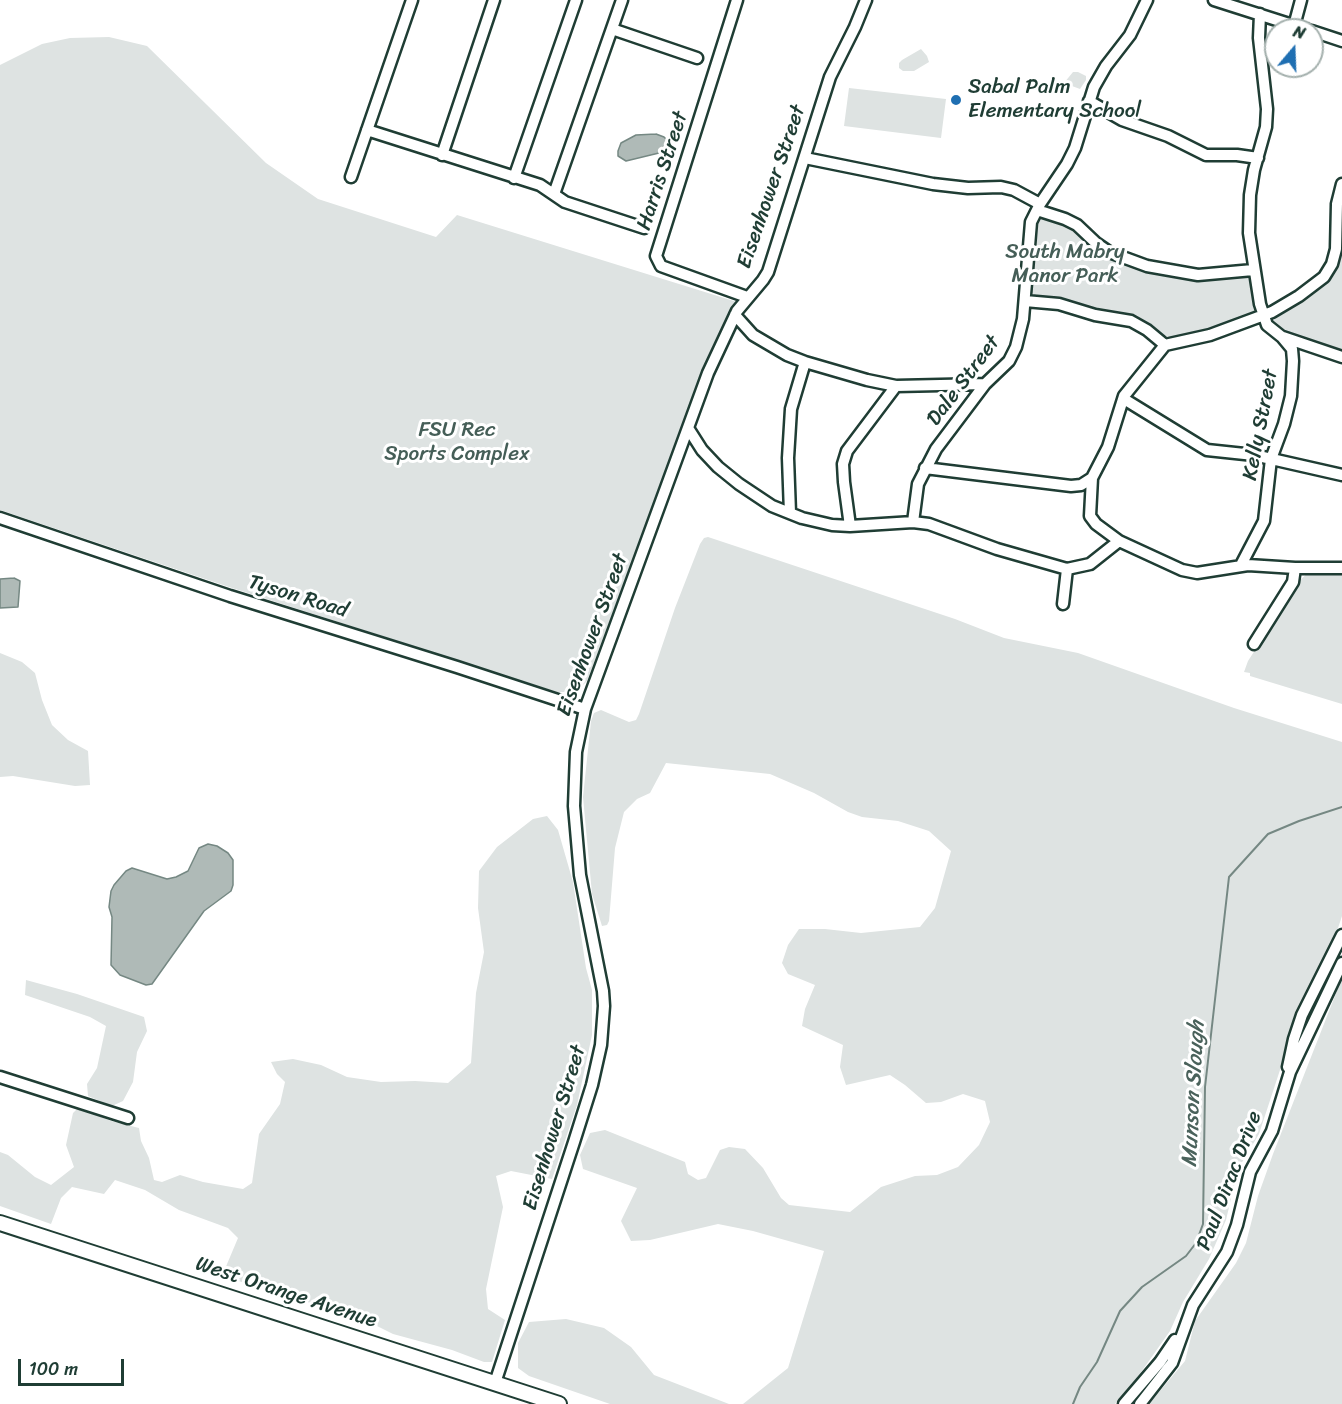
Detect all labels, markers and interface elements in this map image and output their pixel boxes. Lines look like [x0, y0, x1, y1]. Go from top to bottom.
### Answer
text: N [1289, 17, 1309, 48]
north arrow [1264, 18, 1324, 78]
place label: Sabal Palm Elementary School [968, 75, 1141, 125]
marker: Sabal Palm Elementary School [949, 93, 963, 107]
street label: Eisenhower Street [732, 102, 812, 272]
street label: Harris Street [632, 108, 694, 234]
park label: South Mabry Manor Park [1005, 240, 1125, 290]
street label: Dale Street [922, 331, 1006, 431]
street label: Kelly Street [1238, 367, 1284, 483]
park label: FSU Rec Sports Complex [384, 418, 530, 468]
street label: Eisenhower Street [552, 550, 634, 720]
street label: Tyson Road [245, 570, 351, 624]
water label: Munson Slough [1177, 1020, 1211, 1168]
street label: Eisenhower Street [518, 1043, 592, 1213]
street label: Paul Dirac Drive [1192, 1108, 1268, 1254]
street label: West Orange Avenue [192, 1252, 380, 1334]
scale bar [21, 1347, 128, 1385]
text: 100 m [29, 1353, 78, 1385]

